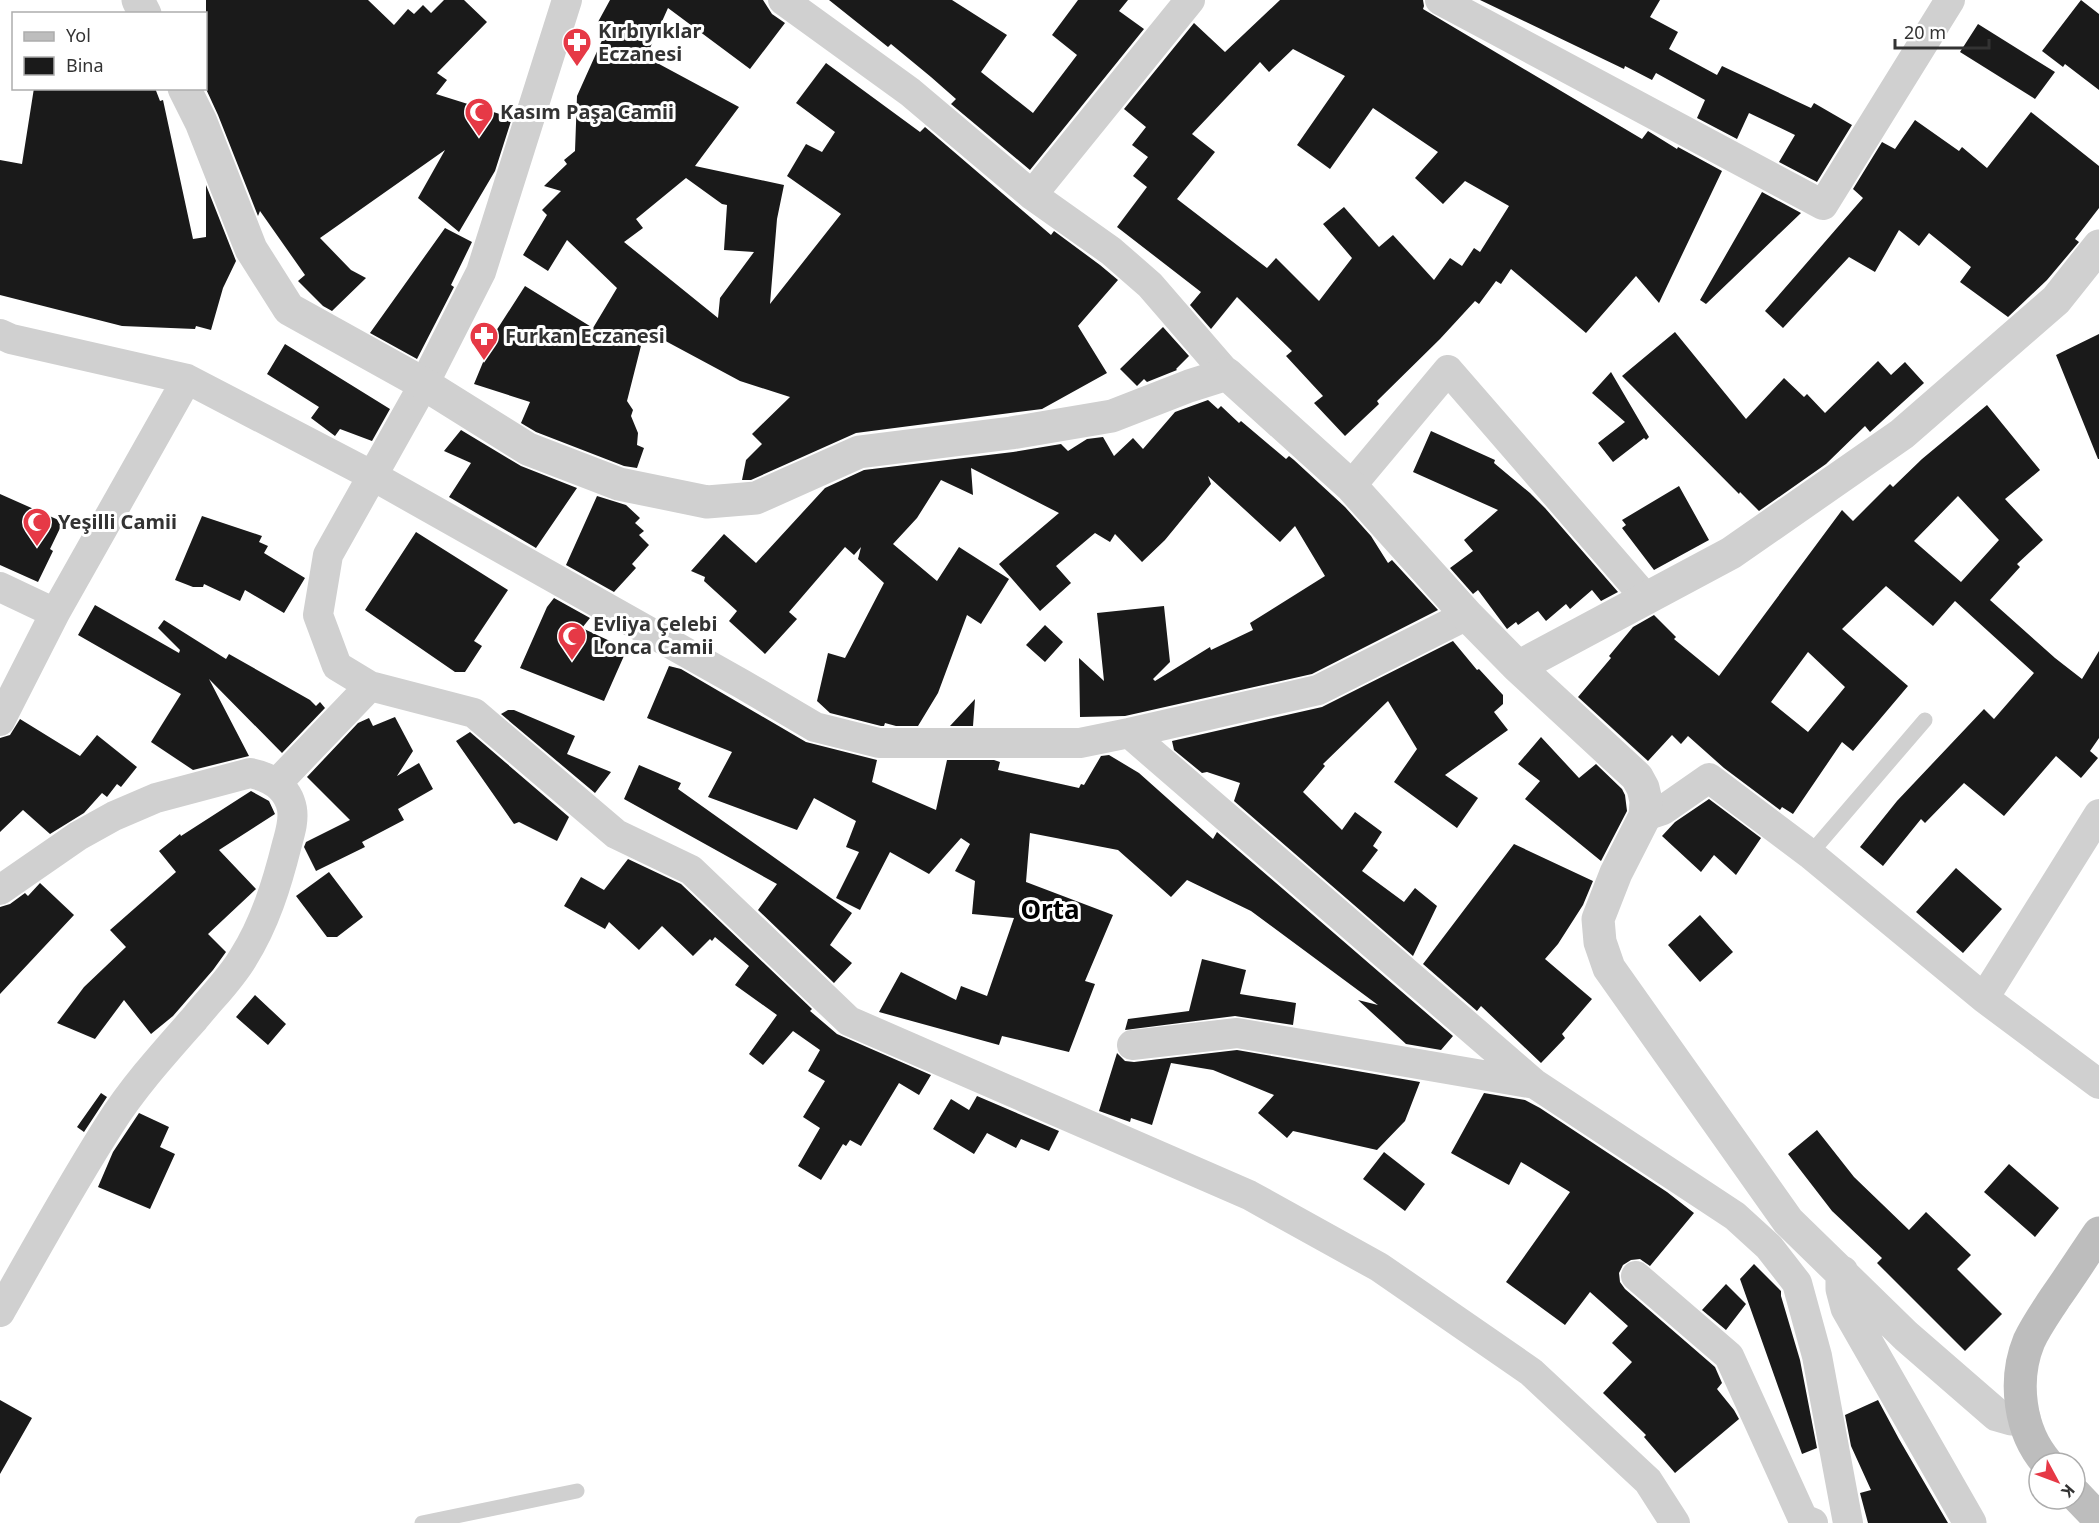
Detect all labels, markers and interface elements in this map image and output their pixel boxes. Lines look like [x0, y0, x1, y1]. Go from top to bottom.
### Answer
legend [12, 12, 207, 90]
scale bar [1895, 12, 1990, 50]
place label: Kırbıyıklar Eczanesi [598, 17, 702, 67]
text: 20 m [1904, 20, 1946, 44]
text: Yol [66, 23, 91, 47]
pharmacy icon: Kırbıyıklar Eczanesi [561, 26, 593, 68]
text: Bina [66, 53, 104, 77]
mosque icon: Kasım Paşa Camii [463, 96, 495, 138]
place label: Kasım Paşa Camii [500, 98, 674, 125]
pharmacy icon: Furkan Eczanesi [468, 320, 500, 362]
place label: Furkan Eczanesi [505, 322, 665, 349]
mosque icon: Yeşilli Camii [21, 506, 53, 548]
place label: Yeşilli Camii [58, 508, 177, 535]
place label: Evliya Çelebi Lonca Camii [593, 610, 717, 660]
mosque icon: Evliya Çelebi Lonca Camii [556, 620, 588, 662]
district label: Orta [1020, 891, 1080, 927]
north arrow [2027, 1451, 2087, 1511]
text: K [2056, 1480, 2080, 1502]

